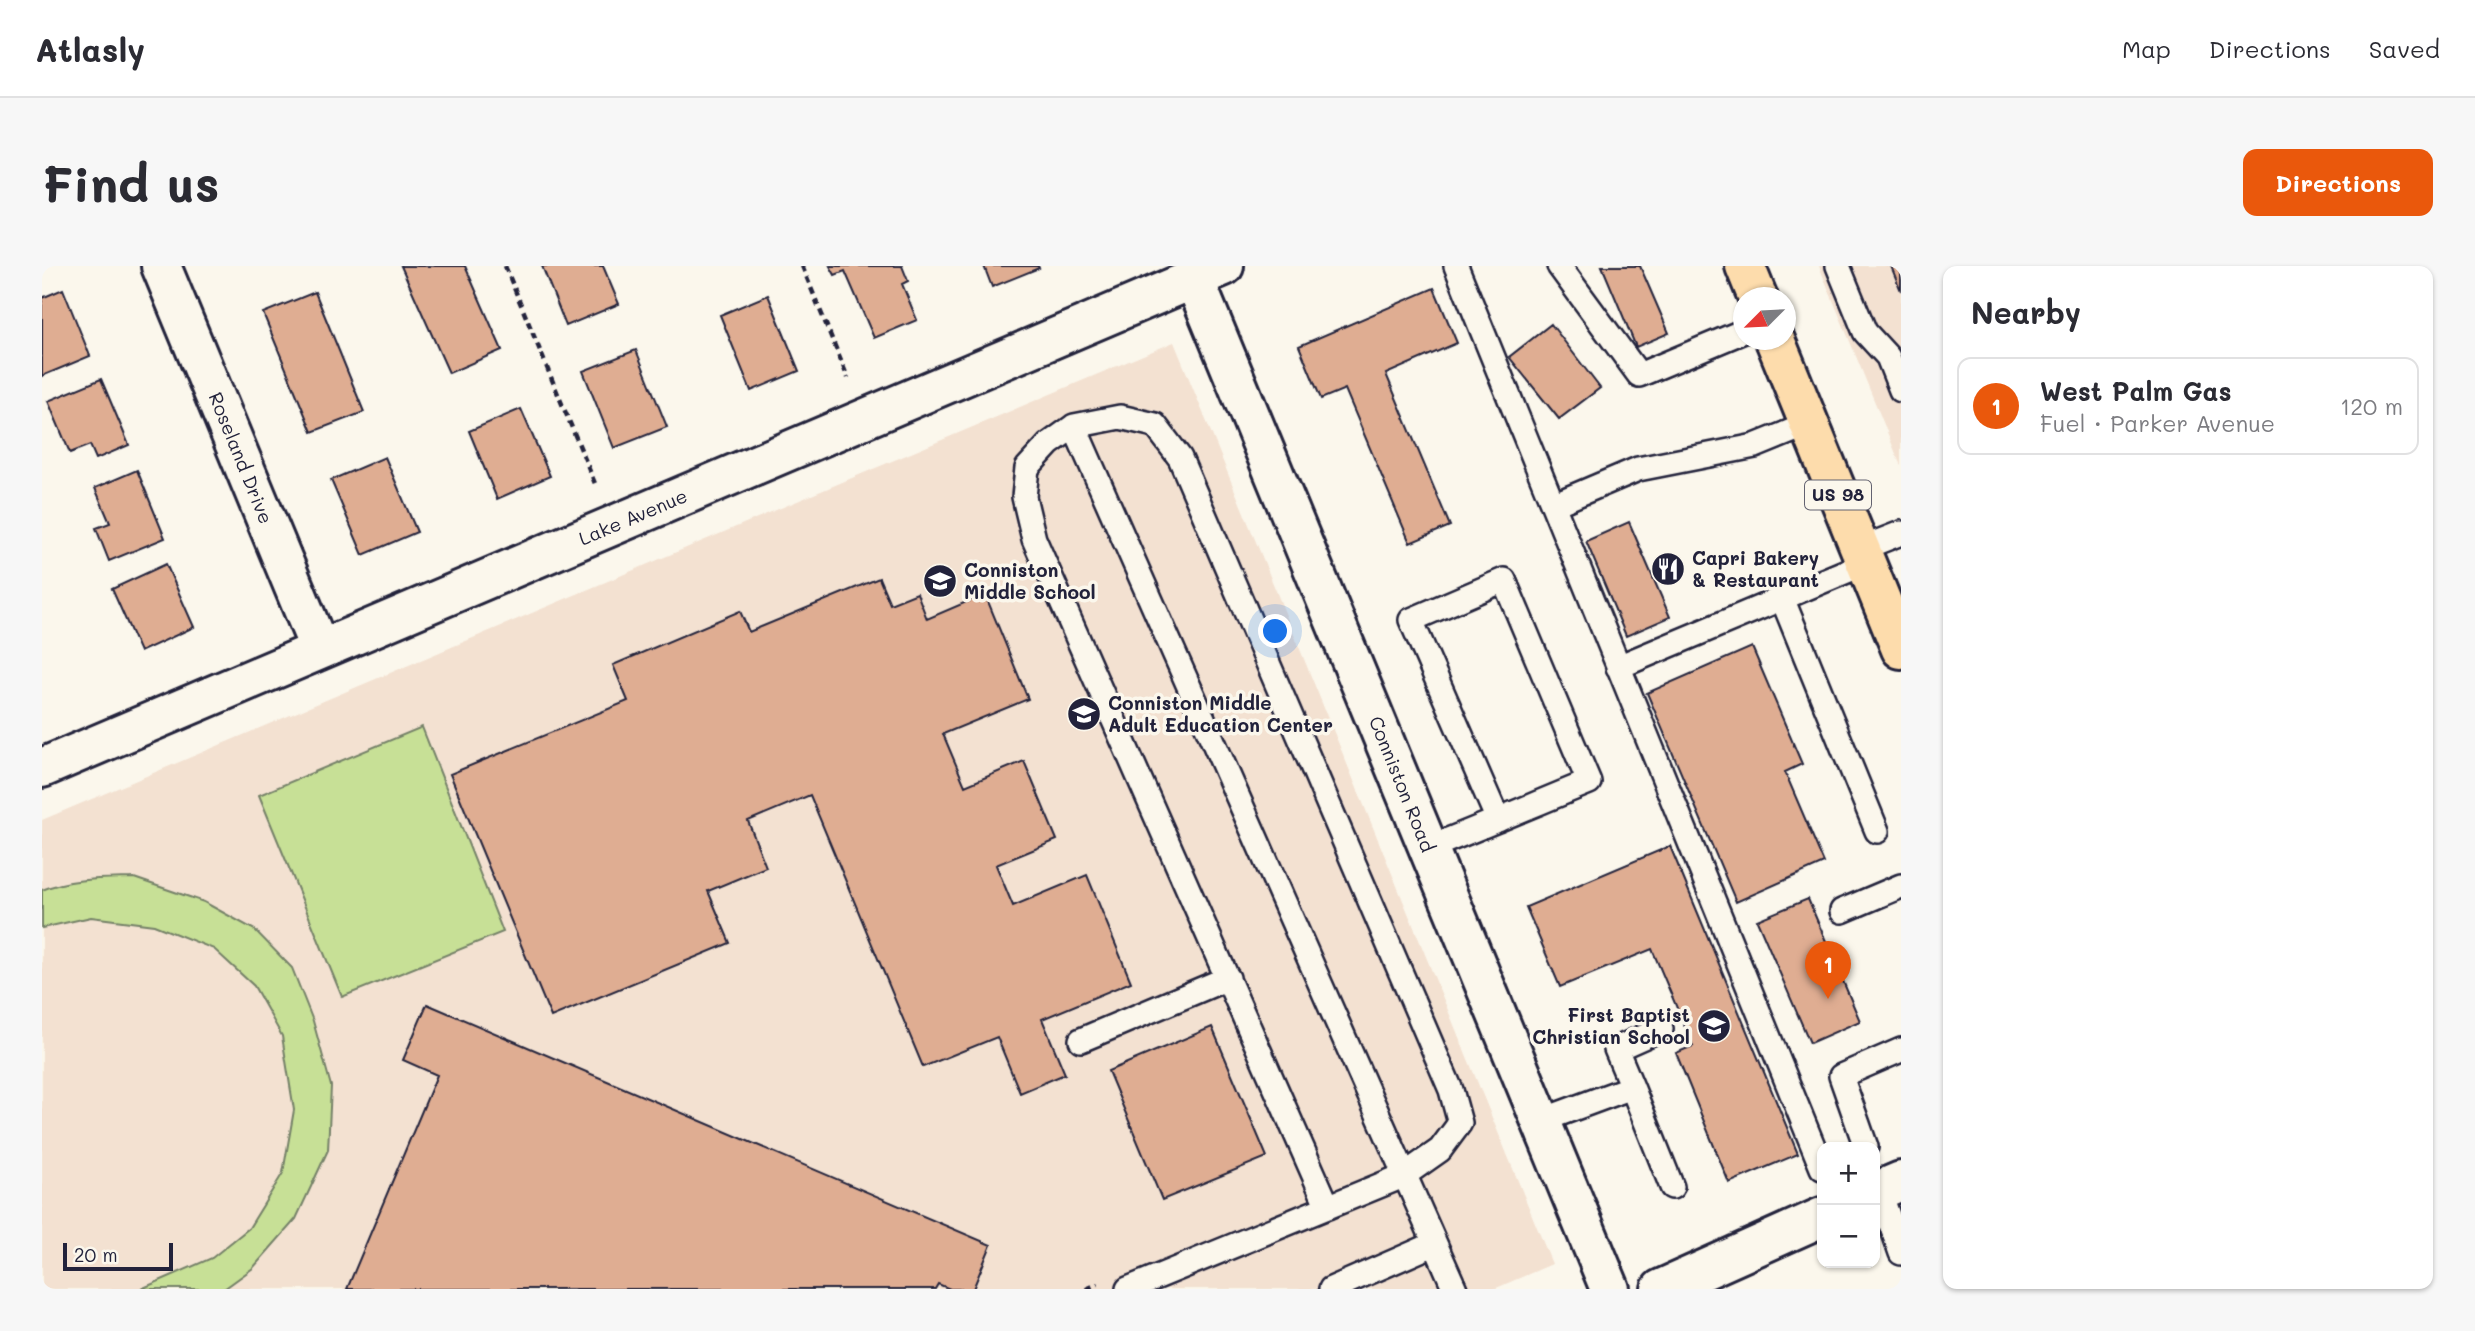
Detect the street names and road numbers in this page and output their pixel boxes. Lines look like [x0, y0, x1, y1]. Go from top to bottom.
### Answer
street label: Roseland Drive [204, 388, 279, 527]
road number: US 98 [1805, 480, 1871, 510]
street label: Lake Avenue [575, 482, 691, 551]
street label: Conniston Road [1364, 712, 1441, 855]

